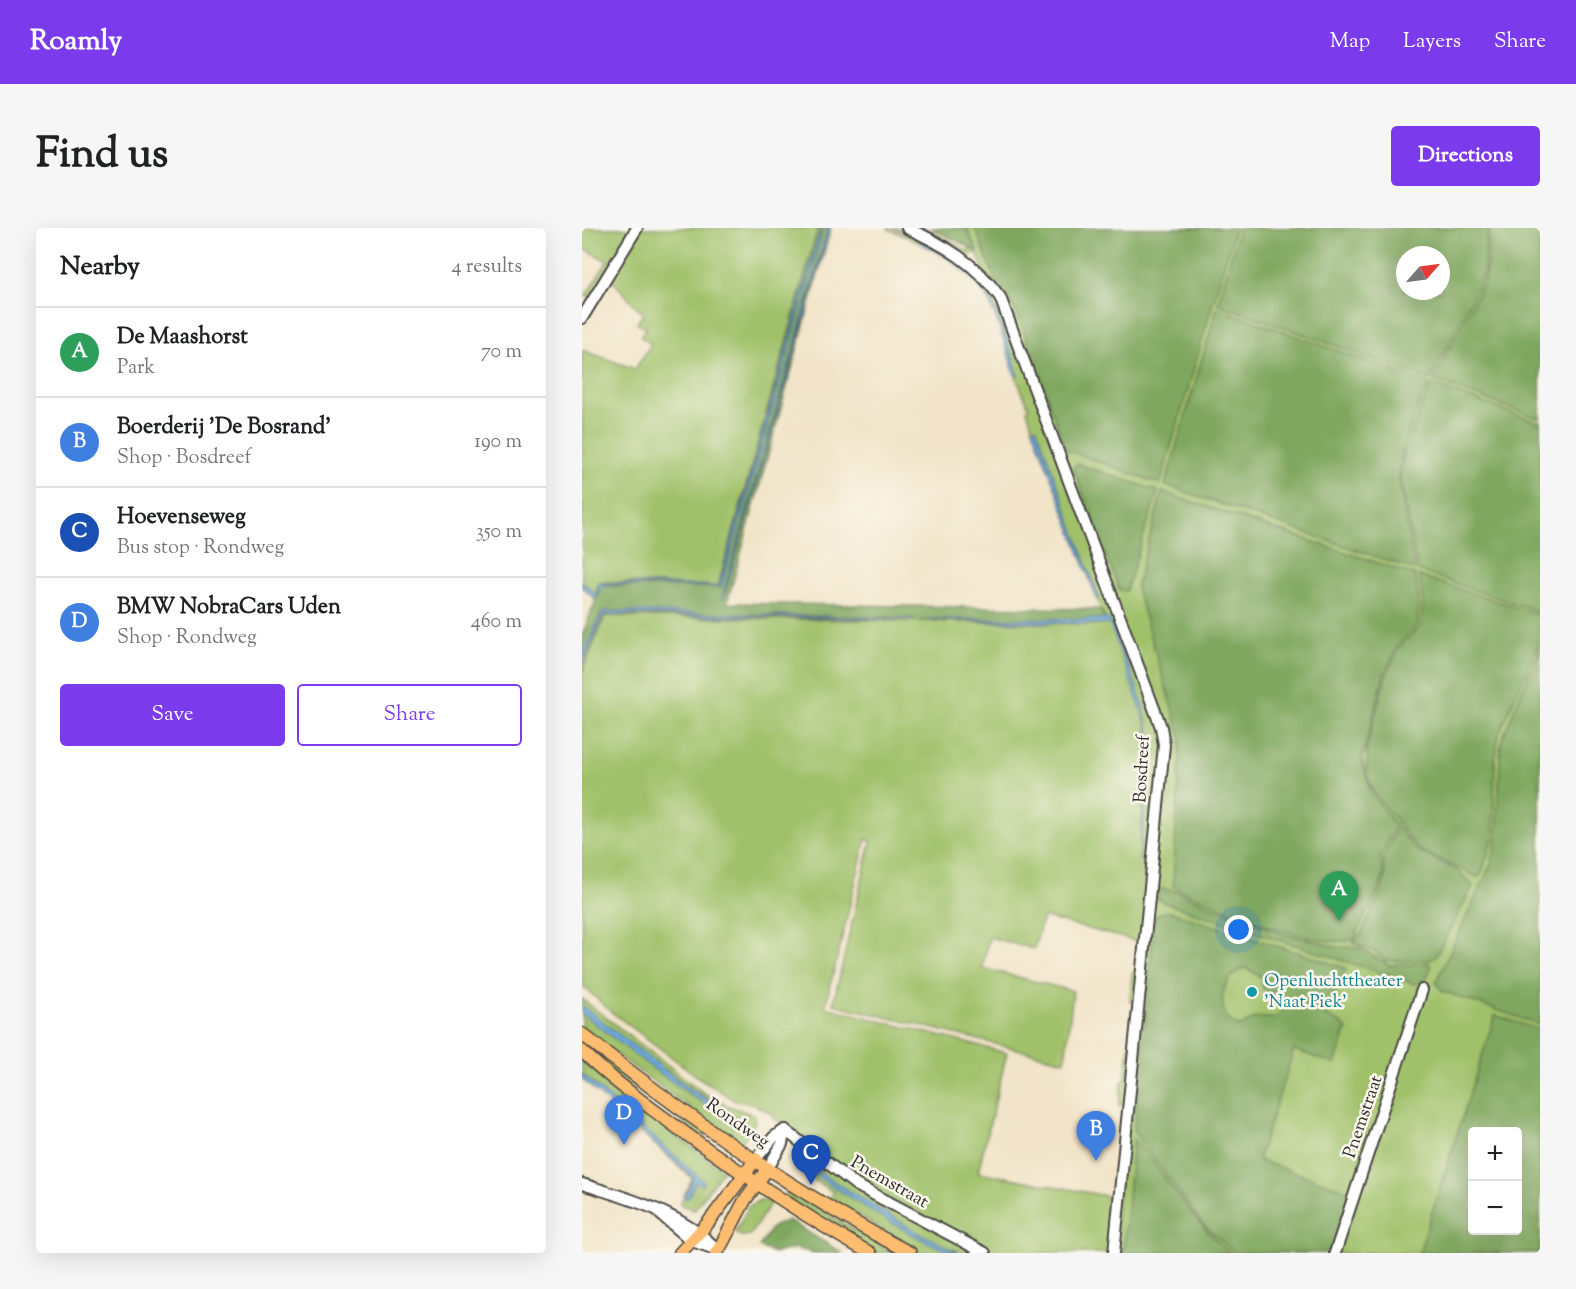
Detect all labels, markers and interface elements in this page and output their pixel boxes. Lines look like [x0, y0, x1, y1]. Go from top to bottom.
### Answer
text: Roamly [30, 22, 122, 62]
text: Map [1330, 27, 1370, 57]
text: Layers [1403, 27, 1461, 57]
text: Share [1494, 27, 1546, 57]
text: Find us [36, 126, 168, 186]
button: Directions [1391, 126, 1540, 186]
north arrow [1396, 246, 1450, 300]
text: Nearby [60, 249, 140, 286]
text: 4 results [451, 253, 522, 282]
text: De Maashorst [117, 322, 248, 354]
text: A [71, 338, 88, 367]
text: 70 m [481, 338, 522, 367]
text: Park [117, 354, 155, 383]
text: Boerderij 'De Bosrand' [117, 412, 331, 444]
text: B [73, 428, 86, 457]
text: 190 m [474, 428, 522, 457]
text: Shop · Bosdreef [117, 444, 251, 473]
text: Hoevenseweg [117, 502, 246, 534]
text: C [71, 518, 88, 547]
text: 350 m [476, 518, 522, 547]
text: Bus stop · Rondweg [117, 534, 284, 563]
text: BMW NobraCars Uden [117, 592, 341, 624]
text: D [72, 608, 87, 637]
text: 460 m [471, 608, 522, 637]
text: Shop · Rondweg [117, 624, 257, 653]
button: Save [60, 684, 285, 746]
button: Share [297, 684, 522, 746]
street label: Bosdreef [1128, 734, 1158, 804]
pin: A [1320, 872, 1359, 921]
your location [1224, 915, 1253, 944]
place label: Openluchttheater 'Naat Piek' [1264, 969, 1403, 1016]
marker: Openluchttheater 'Naat Piek' [1245, 985, 1259, 999]
street label: Pnemstraat [1338, 1072, 1390, 1162]
street label: Rondweg [700, 1092, 774, 1156]
pin: D [604, 1096, 644, 1145]
pin: B [1076, 1112, 1116, 1161]
map controls [1468, 1127, 1522, 1235]
button: + [1468, 1127, 1522, 1181]
pin: C [792, 1136, 830, 1185]
street label: Pnemstraat [845, 1150, 933, 1216]
button: − [1468, 1181, 1522, 1235]

